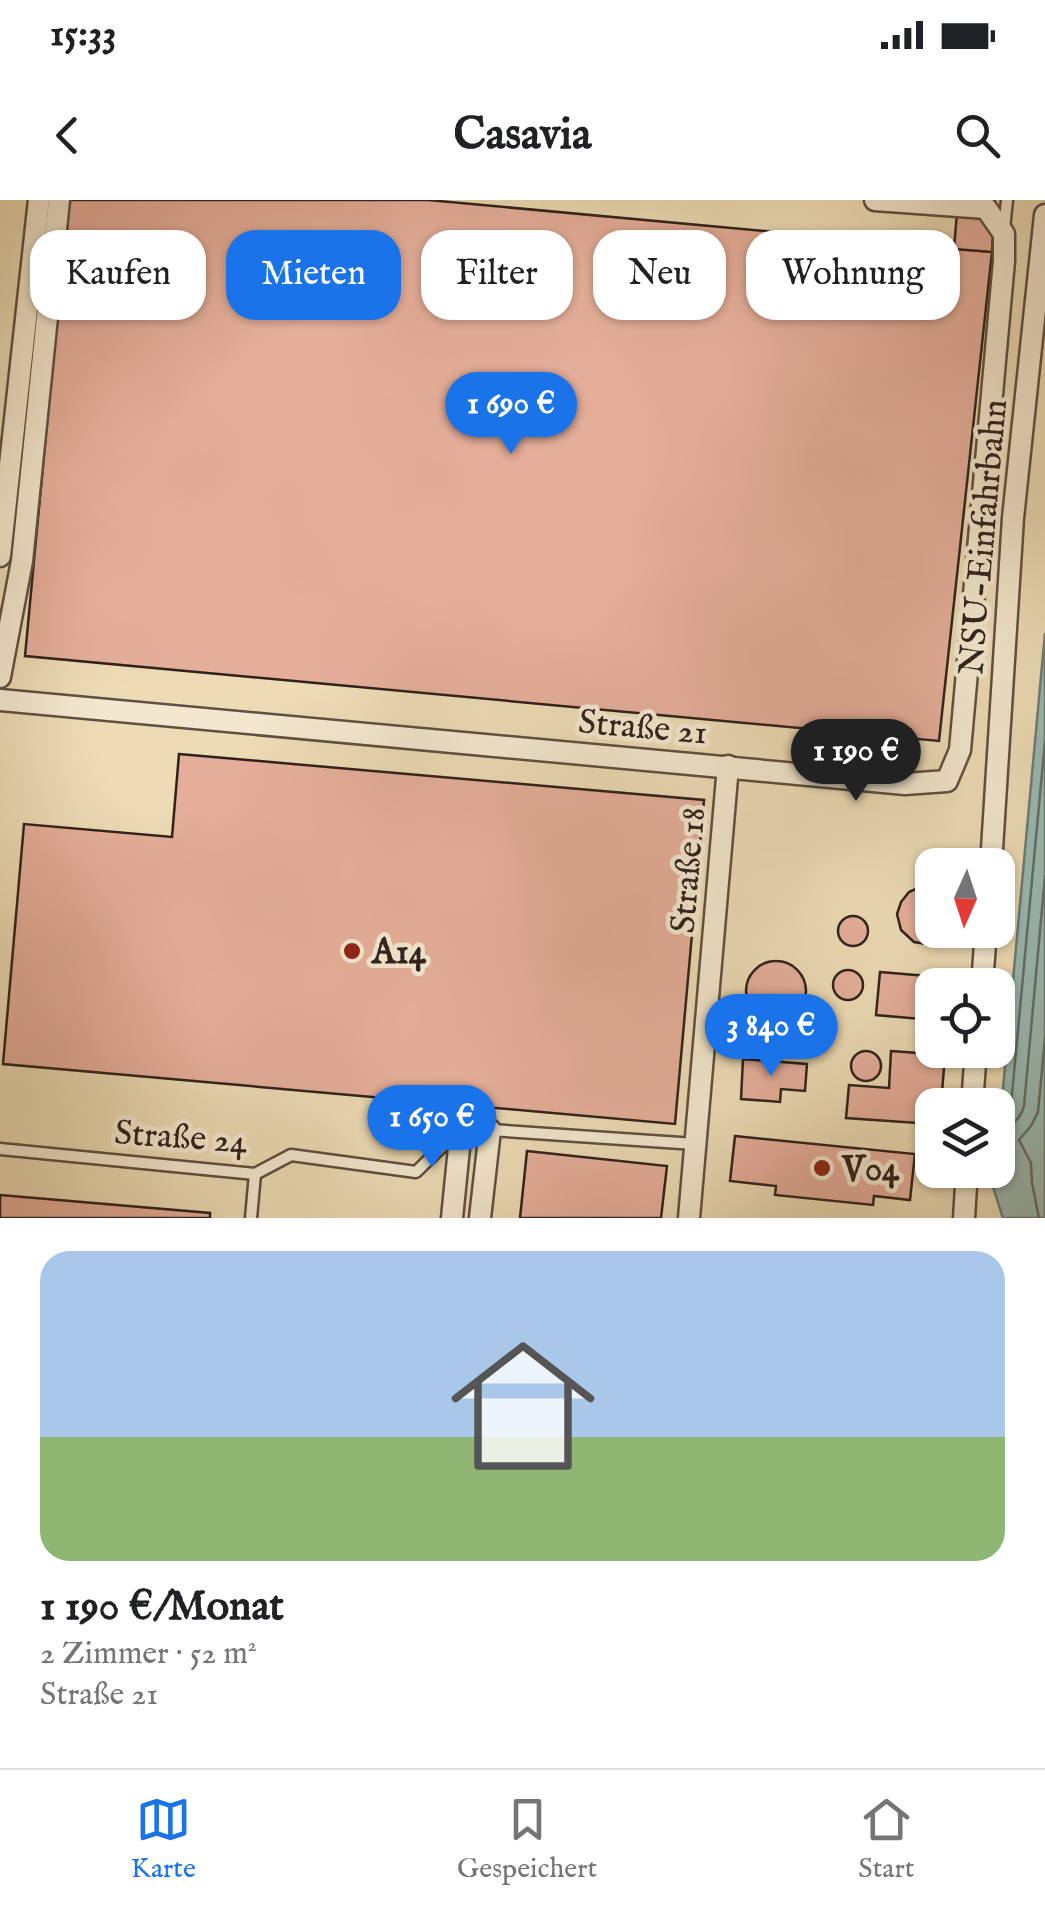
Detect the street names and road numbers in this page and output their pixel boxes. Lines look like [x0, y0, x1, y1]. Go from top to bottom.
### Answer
street label: NSU-Einfahrbahn [950, 398, 1019, 677]
street label: Straße 21 [576, 700, 709, 757]
street label: Straße 18 [662, 805, 717, 935]
street label: Straße 24 [113, 1111, 249, 1166]

